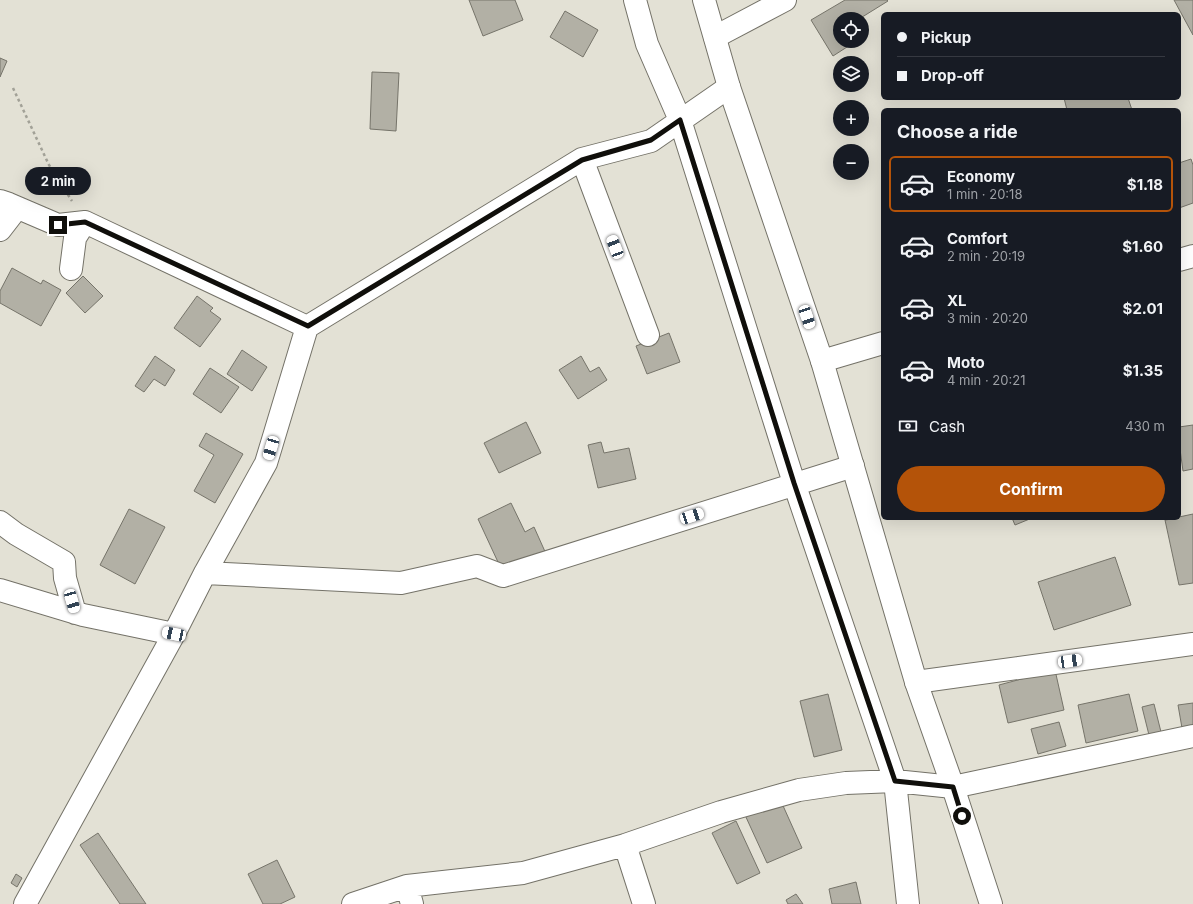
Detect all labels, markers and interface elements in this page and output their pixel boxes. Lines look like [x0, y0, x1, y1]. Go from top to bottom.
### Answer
map controls [833, 12, 869, 180]
button: locate [833, 12, 869, 48]
text: Pickup [921, 28, 971, 47]
button: layers [833, 56, 869, 92]
text: Drop-off [921, 66, 984, 85]
button: + [833, 100, 869, 136]
text: Choose a ride [897, 121, 1018, 142]
button: − [833, 144, 869, 180]
icon: car [899, 166, 935, 202]
callout: 2 min [25, 167, 91, 195]
text: Economy [947, 167, 1015, 186]
text: 2 min [41, 173, 75, 189]
text: $1.18 [1127, 175, 1163, 194]
text: 1 min · 20:18 [947, 186, 1022, 202]
route end [49, 216, 67, 234]
icon: car [899, 228, 935, 264]
text: Comfort [947, 229, 1008, 248]
car [605, 234, 625, 260]
text: $1.60 [1122, 237, 1163, 256]
text: 2 min · 20:19 [947, 248, 1025, 264]
icon: car [899, 290, 935, 326]
text: XL [947, 291, 967, 310]
text: $2.01 [1123, 299, 1163, 318]
car [797, 304, 817, 330]
text: 3 min · 20:20 [947, 310, 1028, 326]
icon: car [899, 352, 935, 388]
text: Moto [947, 353, 985, 372]
text: $1.35 [1123, 361, 1163, 380]
text: 4 min · 20:21 [947, 372, 1025, 388]
icon: cash [897, 415, 919, 437]
text: Cash [929, 417, 965, 436]
text: 430 m [1125, 418, 1165, 434]
car [262, 435, 280, 461]
button: Confirm [897, 466, 1165, 512]
car [679, 507, 705, 525]
car [63, 588, 81, 614]
car [161, 626, 187, 642]
car [1057, 653, 1083, 669]
route start [953, 807, 971, 825]

